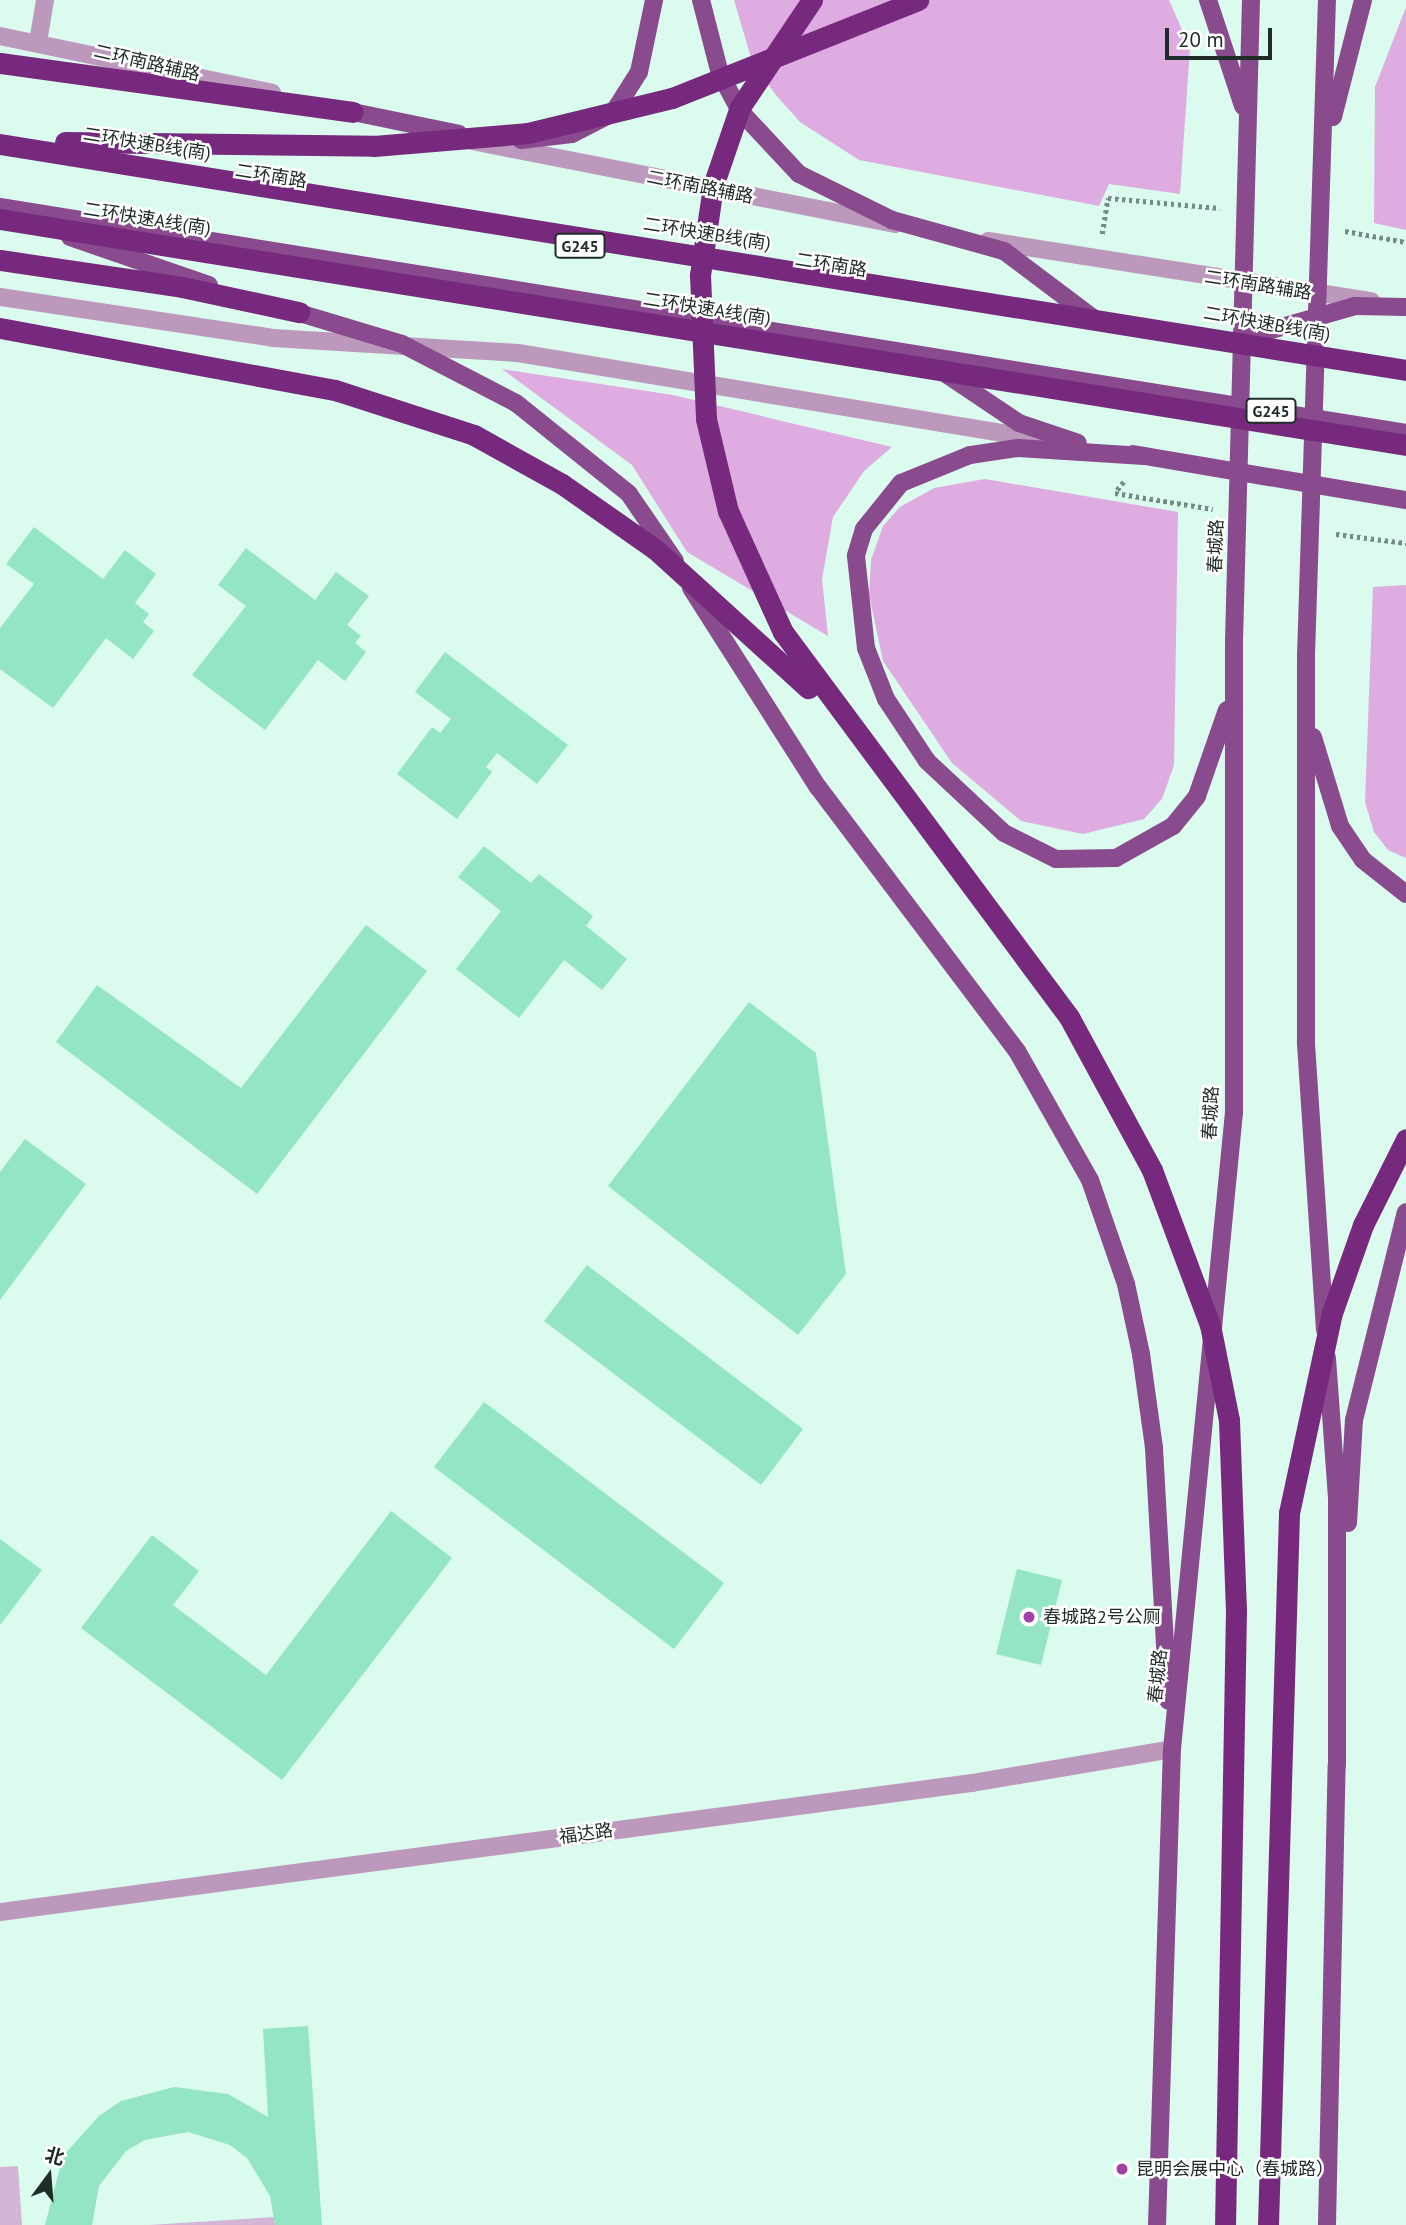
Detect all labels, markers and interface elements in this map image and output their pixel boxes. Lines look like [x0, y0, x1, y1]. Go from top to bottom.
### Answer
scale bar [1168, 14, 1275, 58]
text: 20 m [1178, 26, 1224, 53]
street label: 二环南路辅路 [92, 40, 202, 86]
street label: 二环快速B线(南) [82, 123, 212, 165]
street label: 二环南路 [234, 160, 308, 192]
street label: 二环南路辅路 [645, 166, 755, 208]
street label: 二环快速A线(南) [82, 198, 212, 240]
street label: 二环快速B线(南) [642, 213, 772, 255]
road number: G245 [554, 234, 606, 258]
street label: 二环南路 [794, 249, 868, 281]
street label: 二环南路辅路 [1203, 266, 1313, 304]
street label: 二环快速A线(南) [642, 288, 772, 330]
street label: 二环快速B线(南) [1202, 302, 1332, 346]
road number: G245 [1245, 398, 1297, 424]
street label: 春城路 [1204, 519, 1228, 573]
street label: 春城路 [1199, 1085, 1223, 1141]
place label: 春城路2号公厕 [1043, 1606, 1161, 1628]
marker: 春城路2号公厕 [1021, 1609, 1037, 1625]
street label: 春城路 [1144, 1648, 1172, 1704]
street label: 福达路 [558, 1820, 614, 1848]
north arrow [14, 2141, 84, 2211]
text: 北 [42, 2142, 67, 2170]
place label: 昆明会展中心（春城路） [1136, 2158, 1334, 2180]
marker: 昆明会展中心（春城路） [1114, 2161, 1130, 2177]

